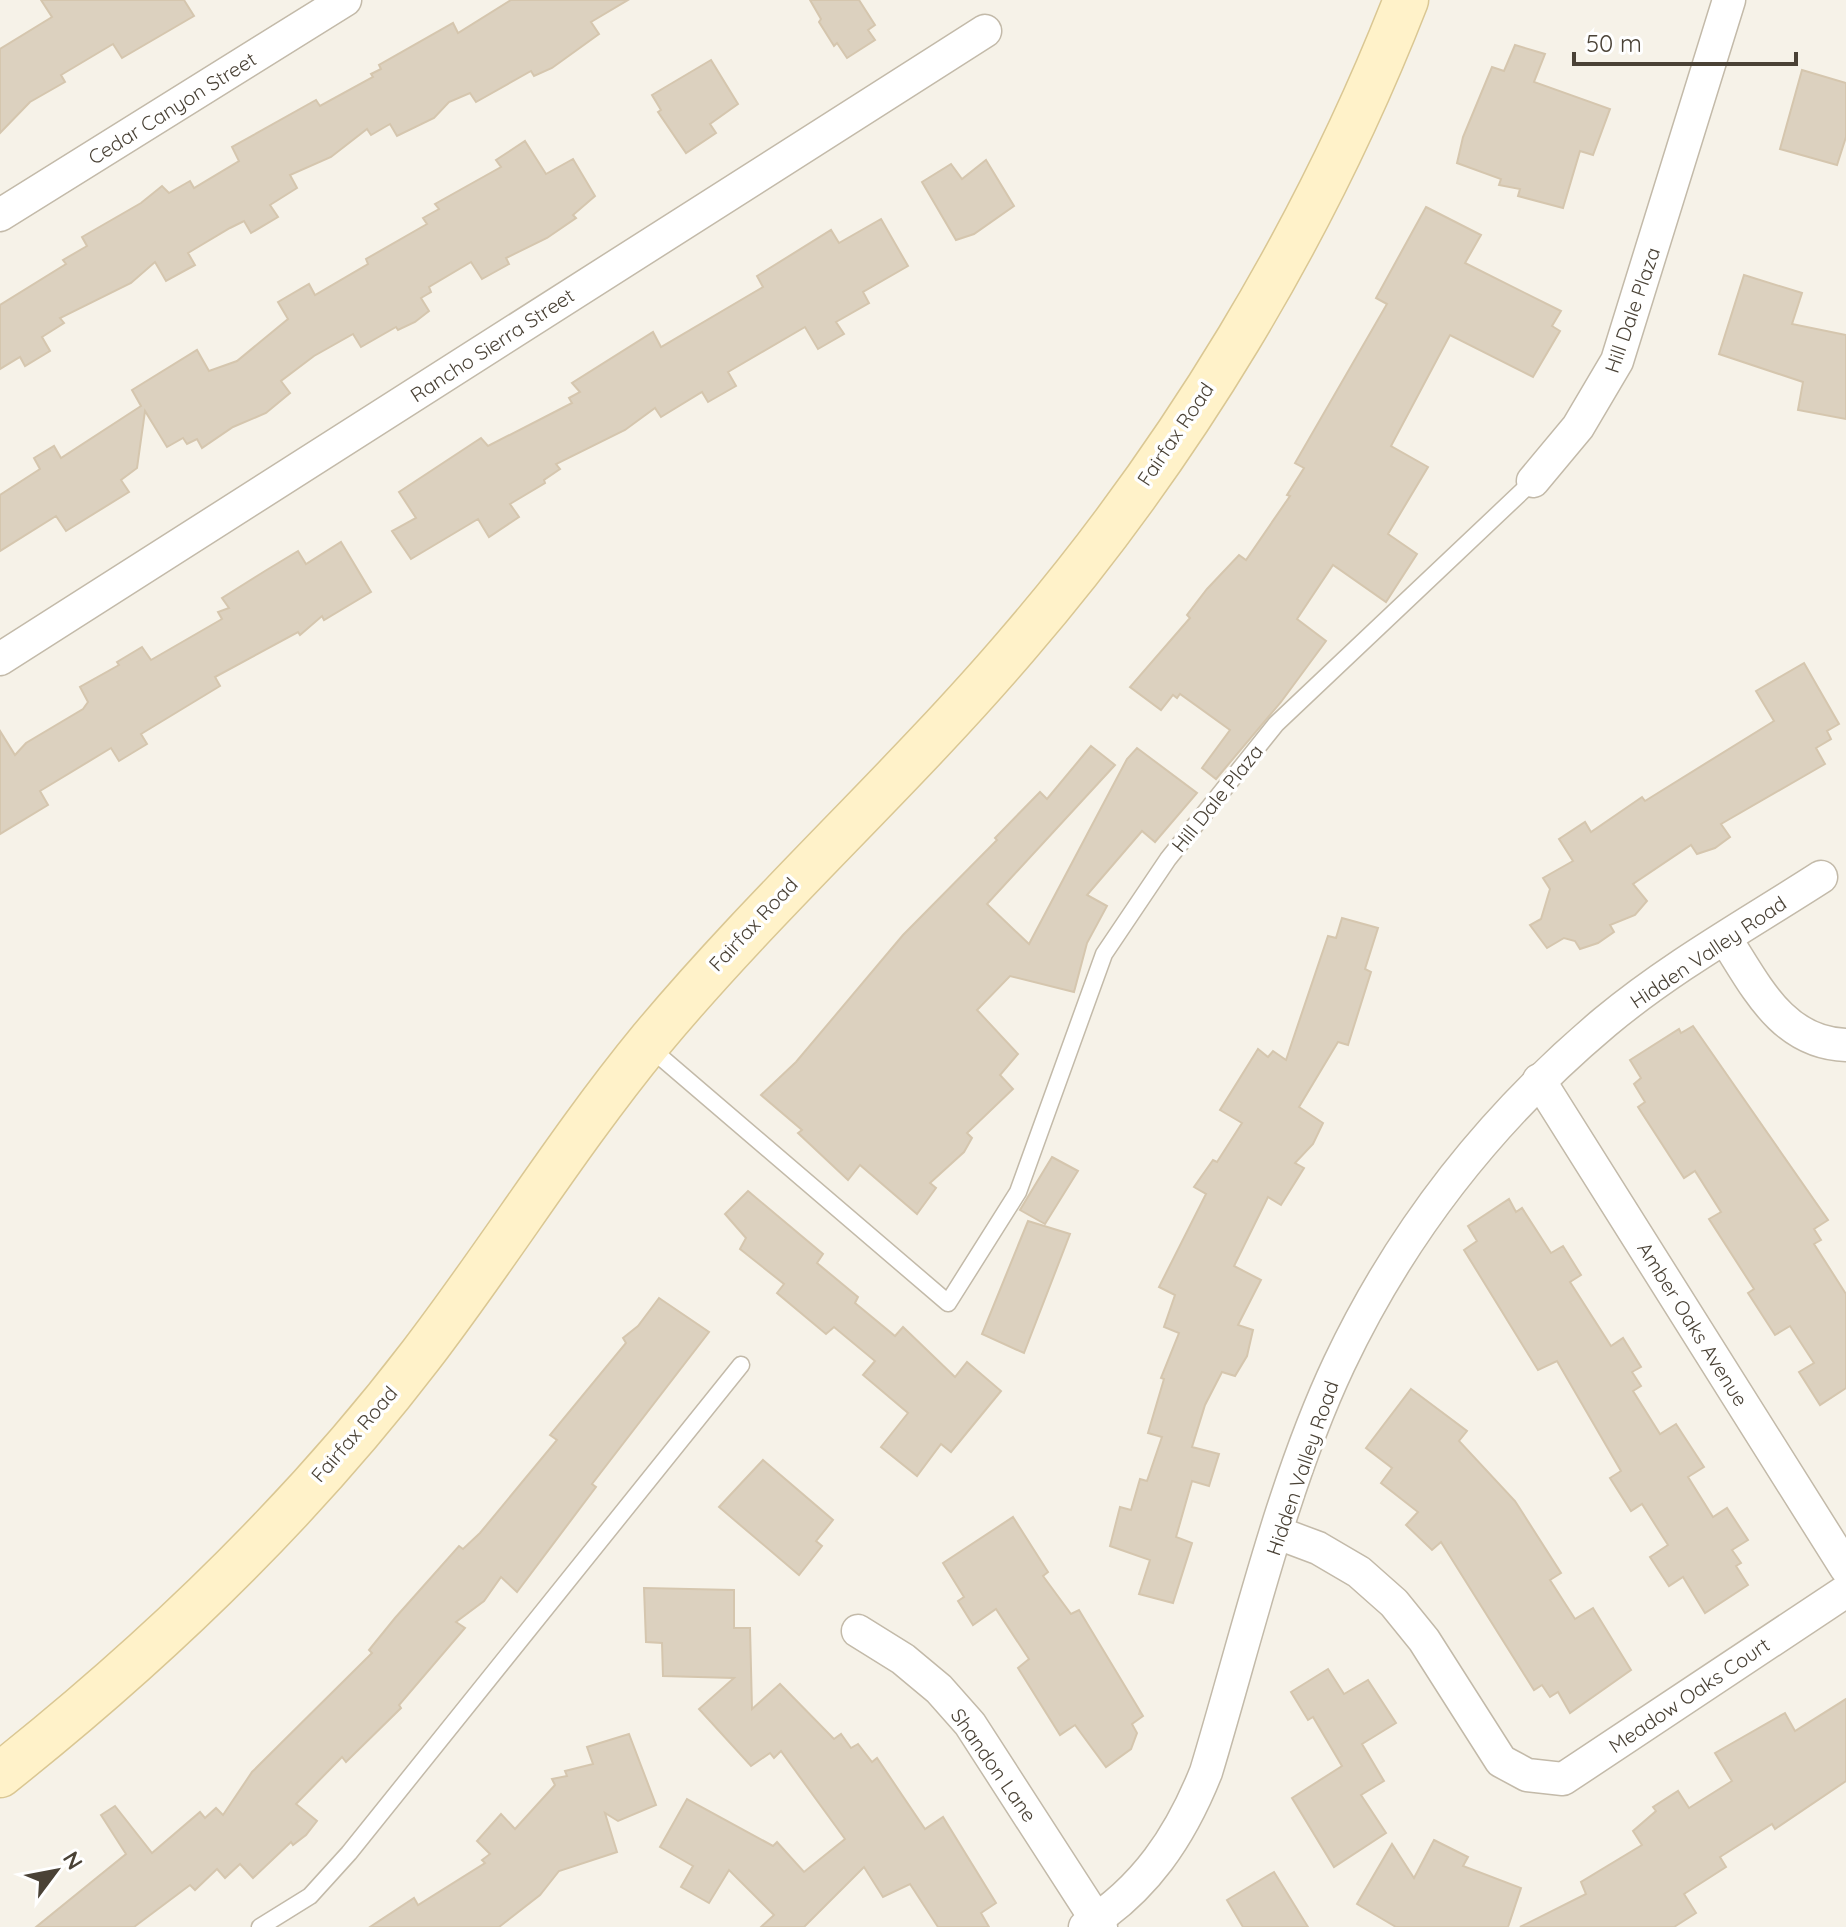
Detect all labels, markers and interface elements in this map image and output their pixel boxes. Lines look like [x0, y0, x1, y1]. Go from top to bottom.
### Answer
scale bar [1574, 16, 1796, 66]
text: 50 m [1586, 28, 1642, 58]
street label: Cedar Canyon Street [83, 46, 261, 170]
street label: Hill Dale Plaza [1599, 244, 1665, 376]
street label: Rancho Sierra Street [405, 282, 579, 407]
street label: Fairfax Road [1131, 378, 1219, 490]
street label: Hill Dale Plaza [1166, 739, 1268, 857]
street label: Fairfax Road [703, 872, 803, 976]
street label: Hidden Valley Road [1625, 890, 1791, 1014]
street label: Amber Oaks Avenue [1632, 1237, 1754, 1411]
street label: Hidden Valley Road [1260, 1377, 1344, 1559]
street label: Fairfax Road [305, 1381, 403, 1487]
street label: Meadow Oaks Court [1604, 1632, 1774, 1758]
street label: Shandon Lane [946, 1703, 1042, 1827]
north arrow [16, 1831, 96, 1911]
text: N [57, 1846, 89, 1875]

